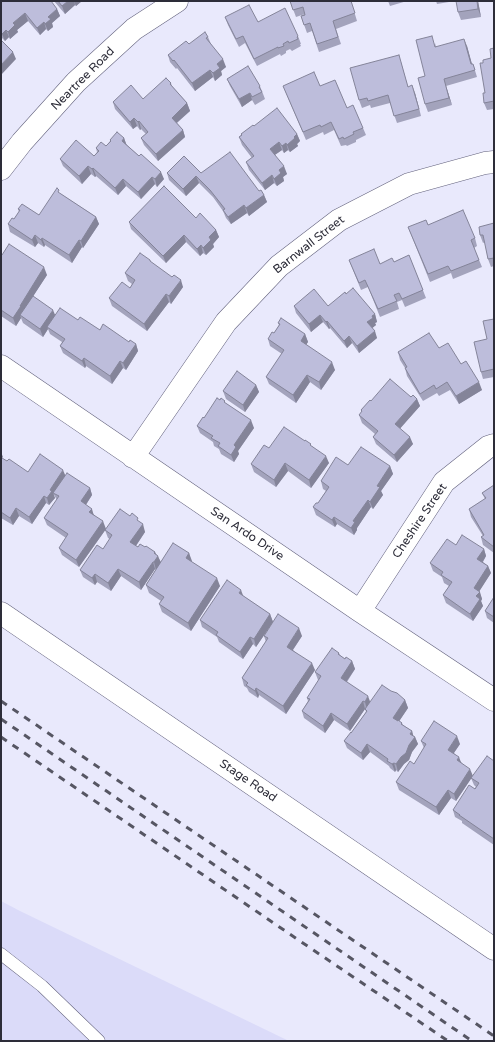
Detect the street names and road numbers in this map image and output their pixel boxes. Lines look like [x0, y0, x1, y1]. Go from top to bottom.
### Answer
street label: Neartree Road [48, 44, 118, 114]
street label: Barnwall Street [271, 213, 347, 277]
street label: Cheshire Street [390, 481, 450, 561]
street label: San Ardo Drive [208, 504, 286, 564]
street label: Stage Road [217, 757, 279, 805]

